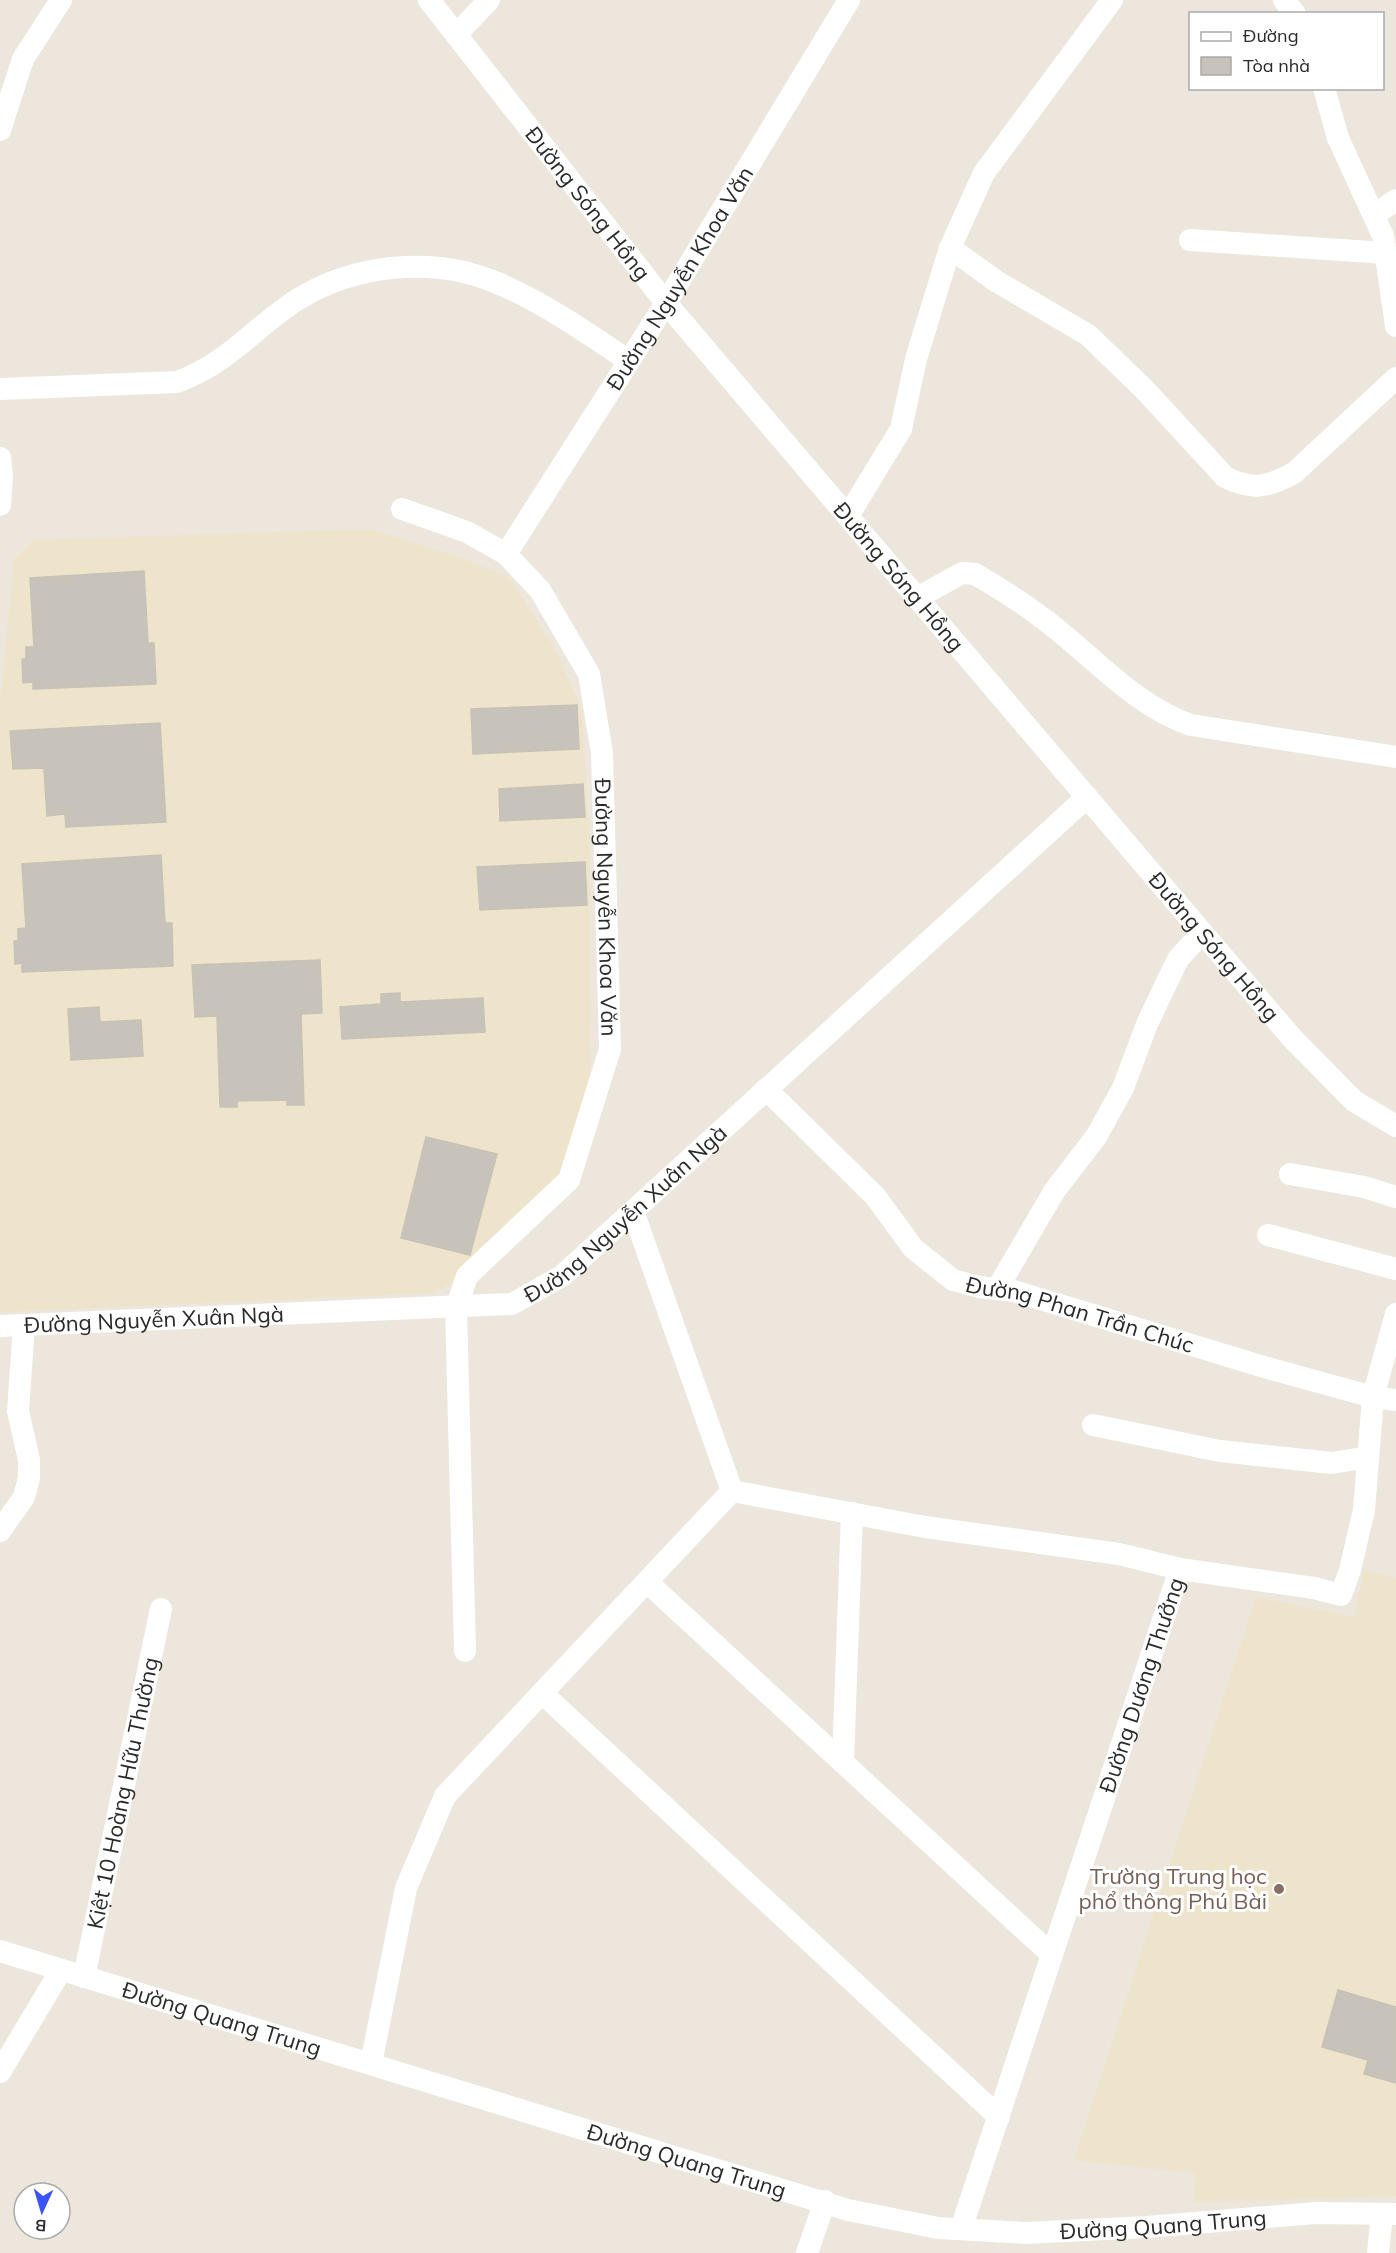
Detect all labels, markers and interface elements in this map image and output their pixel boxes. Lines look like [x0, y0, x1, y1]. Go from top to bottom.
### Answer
legend [1189, 12, 1384, 90]
text: Đường [1243, 24, 1299, 47]
text: Tòa nhà [1243, 54, 1310, 77]
street label: Đường Sóng Hồng [519, 121, 657, 286]
street label: Đường Nguyễn Khoa Văn [600, 161, 759, 395]
street label: Đường Sóng Hồng [828, 496, 970, 657]
street label: Đường Nguyễn Khoa Văn [589, 778, 624, 1037]
street label: Đường Sóng Hồng [1143, 866, 1286, 1027]
street label: Đường Nguyễn Xuân Ngà [519, 1119, 733, 1309]
street label: Đường Phan Trần Chúc [963, 1270, 1197, 1359]
street label: Đường Nguyễn Xuân Ngà [23, 1300, 284, 1339]
street label: Đường Dương Thưởng [1093, 1574, 1190, 1796]
street label: Kiệt 10 Hoàng Hữu Thường [80, 1655, 165, 1931]
place label: Trường Trung học phổ thông Phú Bài [1079, 1862, 1267, 1915]
marker: Trường Trung học phổ thông Phú Bài [1272, 1882, 1286, 1896]
street label: Đường Quang Trung [119, 1975, 325, 2062]
street label: Đường Quang Trung [584, 2117, 790, 2204]
north arrow [12, 2181, 72, 2241]
street label: Đường Quang Trung [1059, 2203, 1267, 2245]
text: B [35, 2216, 47, 2236]

